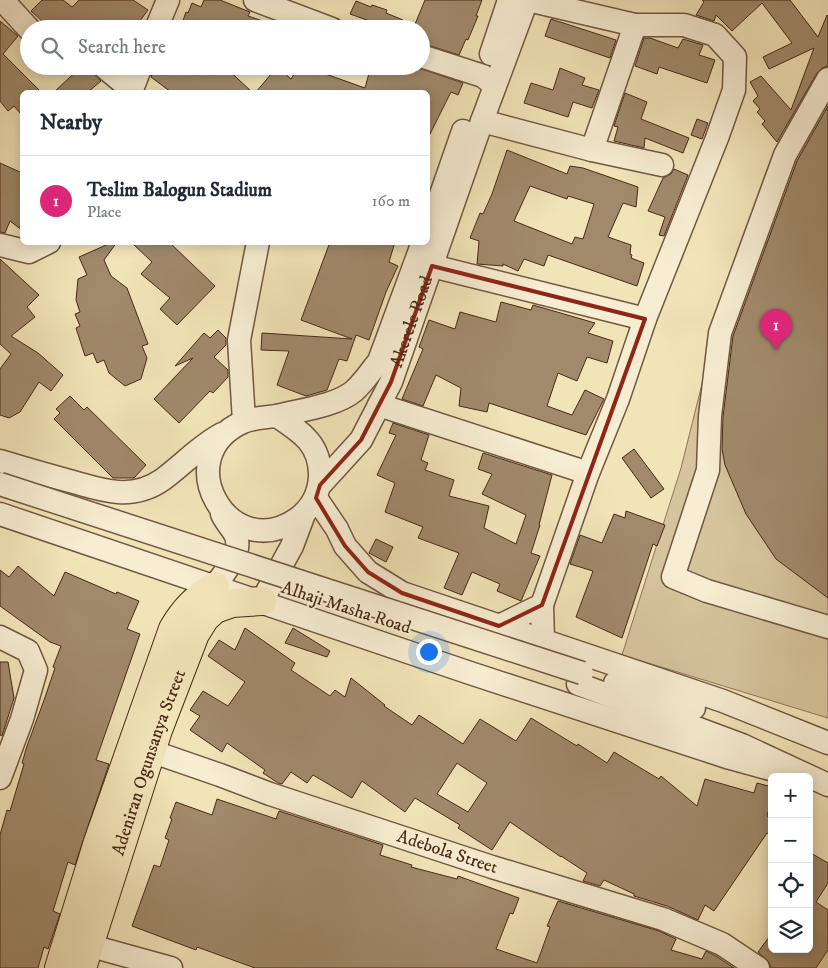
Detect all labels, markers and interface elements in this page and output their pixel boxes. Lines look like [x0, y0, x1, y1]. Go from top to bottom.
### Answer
search box [20, 20, 430, 75]
icon: search [38, 34, 66, 62]
text: Search here [78, 36, 166, 59]
text: Nearby [40, 110, 102, 136]
text: Teslim Balogun Stadium [87, 179, 272, 202]
text: 1 [53, 191, 59, 211]
text: 160 m [372, 191, 410, 211]
text: Place [87, 202, 121, 222]
street label: Akerele Road [386, 273, 438, 371]
pin: 1 [760, 309, 792, 350]
street label: Alhaji Masha Road [278, 577, 414, 639]
your location [416, 639, 442, 665]
street label: Adeniran Ogunsanya Street [108, 667, 191, 858]
map controls [768, 773, 813, 953]
button: + [768, 773, 813, 818]
button: − [768, 818, 813, 863]
street label: Adebola Street [394, 826, 500, 879]
button: locate [768, 863, 813, 908]
button: layers [768, 908, 813, 953]

